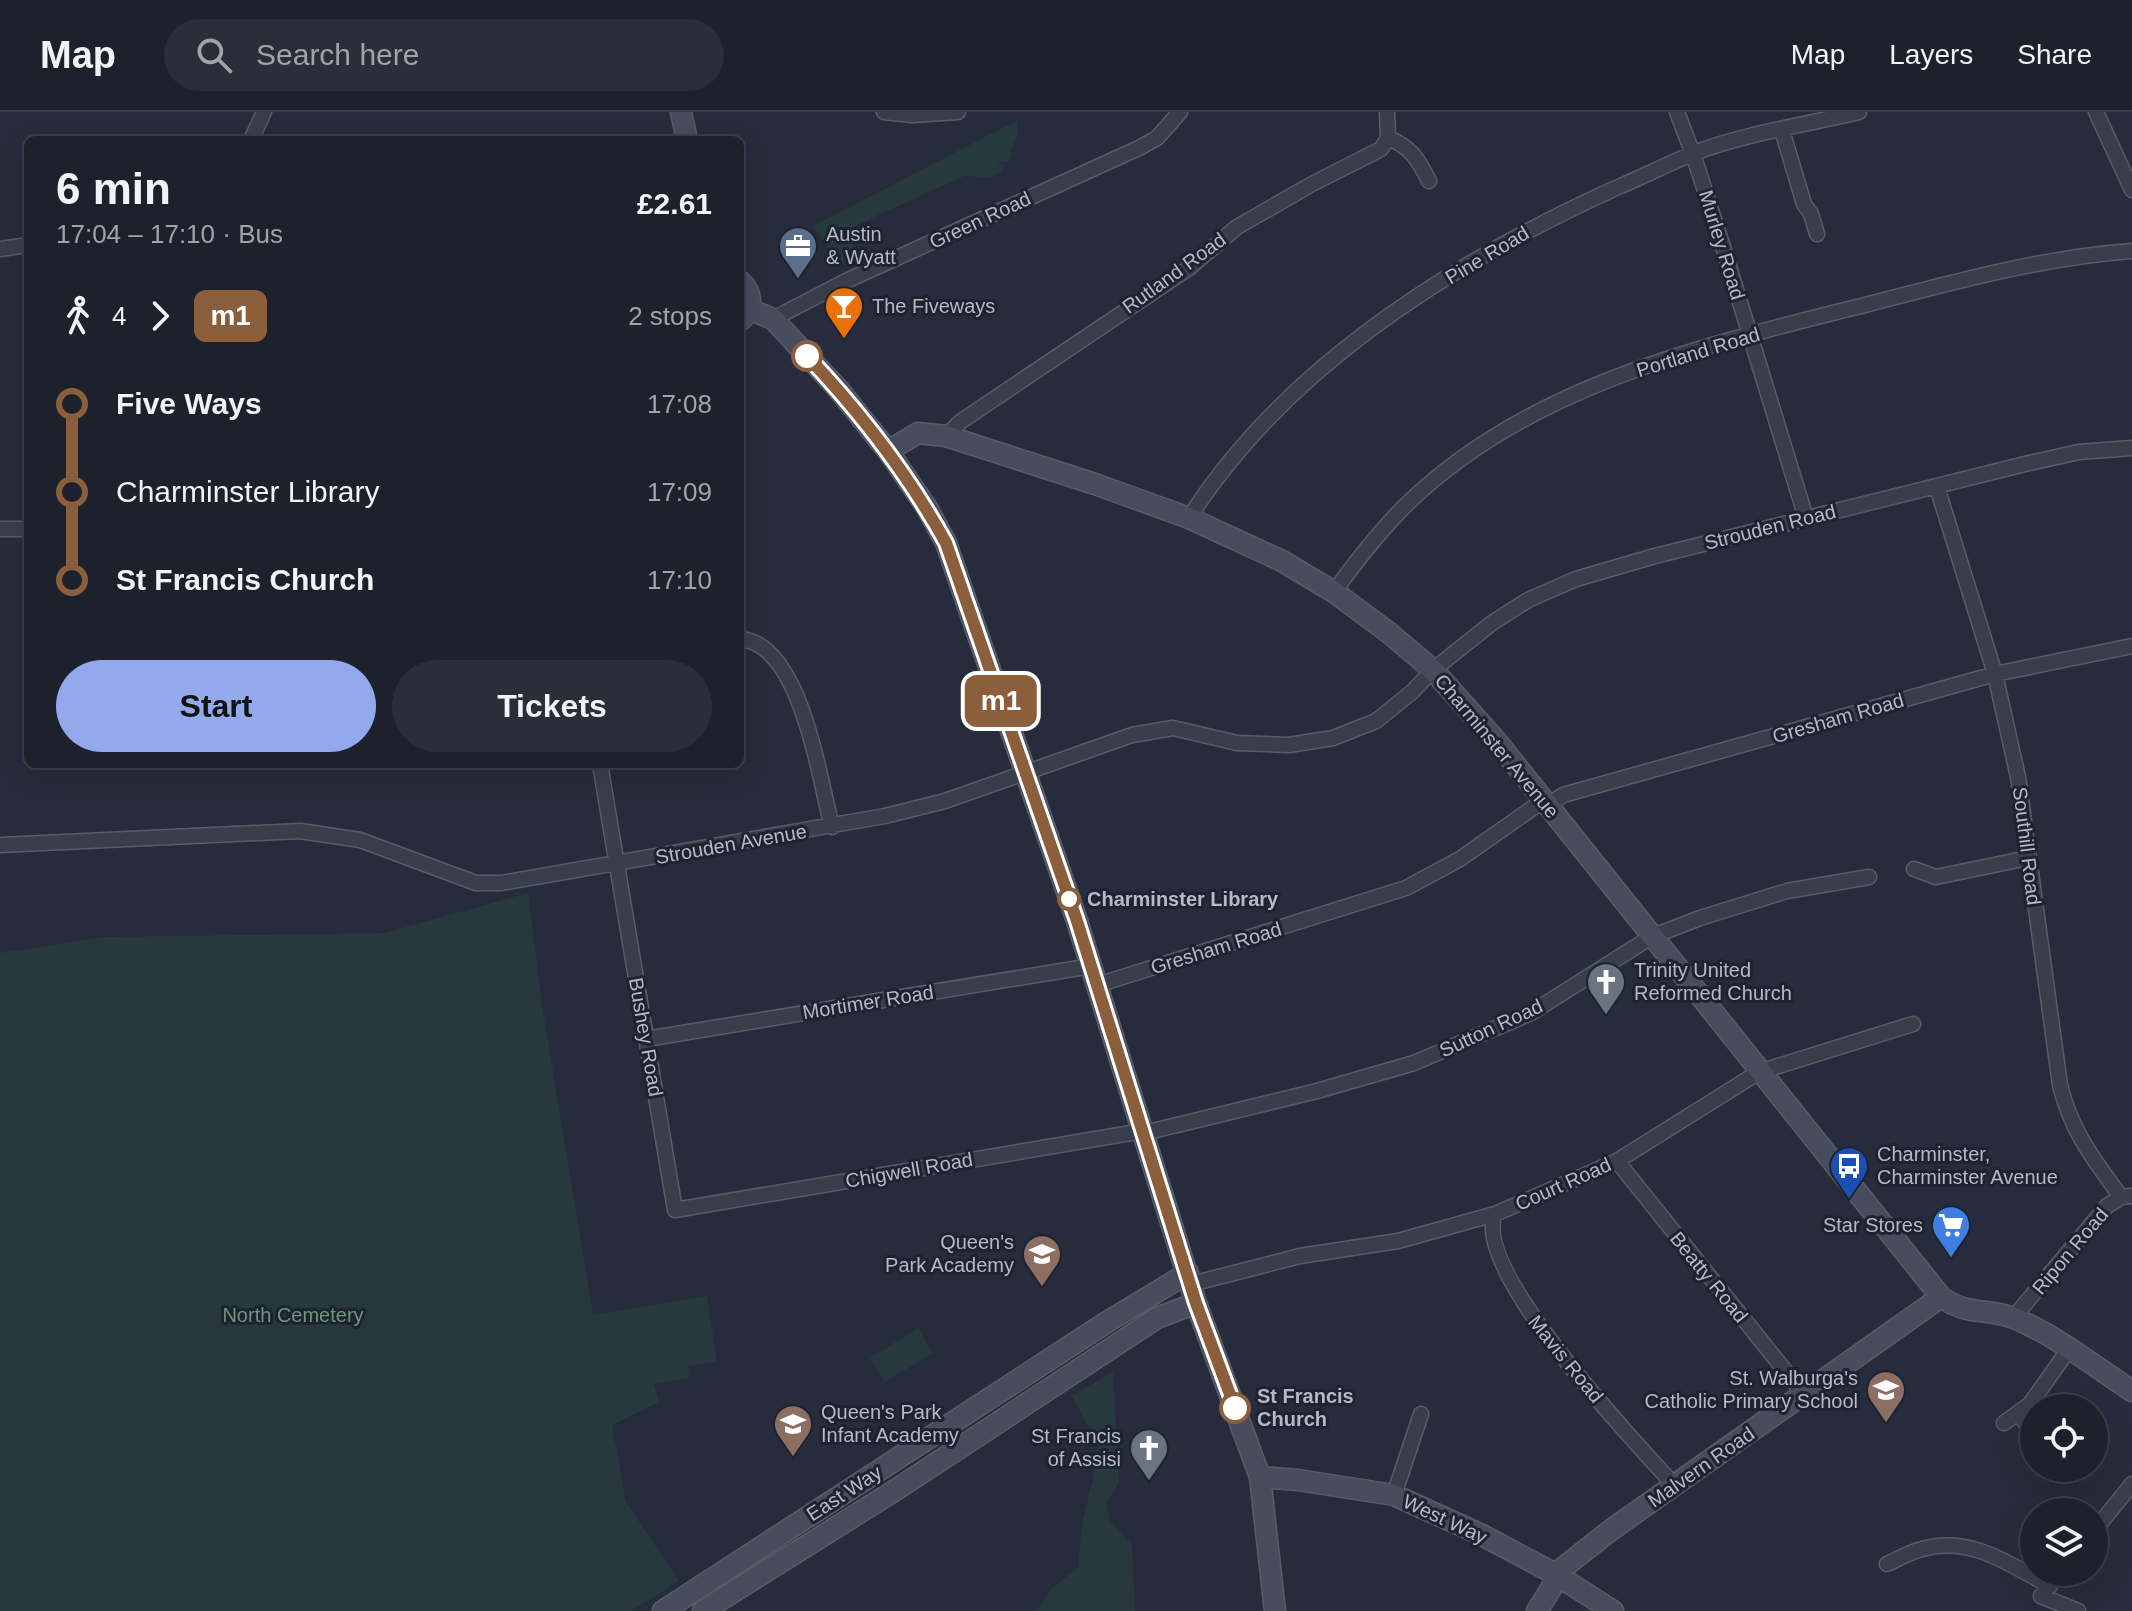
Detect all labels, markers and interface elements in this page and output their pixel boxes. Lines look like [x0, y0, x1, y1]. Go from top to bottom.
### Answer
search box [164, 19, 724, 91]
icon: search [192, 33, 236, 77]
text: Map [40, 34, 116, 76]
text: Search here [256, 38, 419, 71]
text: Map [1791, 39, 1845, 70]
text: Layers [1889, 39, 1973, 70]
text: Share [2017, 39, 2092, 70]
text: 6 min [56, 164, 171, 213]
text: £2.61 [637, 187, 712, 220]
street label: Green Road [926, 187, 1034, 253]
street label: Murley Road [1695, 188, 1749, 302]
text: 17:04 – 17:10 · Bus [56, 219, 283, 249]
street label: Pine Road [1441, 222, 1533, 288]
place label: Austin & Wyatt [826, 223, 896, 268]
office icon: Austin & Wyatt [777, 225, 819, 280]
street label: Rutland Road [1118, 228, 1230, 318]
bar icon: The Fiveways [823, 285, 865, 340]
icon: walk [56, 294, 100, 338]
icon: forward [138, 294, 182, 338]
place label: The Fiveways [872, 295, 995, 317]
text: m1 [210, 300, 251, 331]
text: 4 [112, 301, 126, 331]
text: 2 stops [628, 301, 712, 331]
street label: Portland Road [1634, 323, 1762, 381]
unlabelled marker [792, 341, 822, 371]
text: Five Ways [116, 387, 262, 420]
text: 17:08 [647, 389, 712, 419]
text: Charminster Library [116, 475, 379, 508]
text: 17:09 [647, 477, 712, 507]
street label: Strouden Road [1702, 500, 1838, 554]
text: St Francis Church [116, 563, 374, 596]
text: 17:10 [647, 565, 712, 595]
button: Start [56, 660, 376, 752]
button: Tickets [392, 660, 712, 752]
street label: Charminster Avenue [1430, 670, 1564, 822]
line badge: m1 [965, 675, 1037, 727]
text: m1 [981, 685, 1021, 716]
street label: Gresham Road [1770, 689, 1906, 747]
street label: Southill Road [2009, 786, 2045, 906]
street label: Strouden Avenue [654, 820, 808, 868]
marker: Charminster Library [1058, 888, 1080, 910]
place label: Charminster Library [1087, 888, 1279, 910]
street label: Gresham Road [1148, 918, 1284, 978]
place label: Trinity United Reformed Church [1634, 959, 1792, 1004]
church icon: Trinity United Reformed Church [1585, 961, 1627, 1016]
street label: Bushey Road [625, 976, 667, 1098]
street label: Mortimer Road [801, 981, 935, 1023]
street label: Sutton Road [1436, 995, 1546, 1061]
place label: Charminster, Charminster Avenue [1877, 1143, 2058, 1188]
bus stop icon: Charminster, Charminster Avenue [1828, 1145, 1870, 1200]
street label: Chigwell Road [844, 1148, 974, 1192]
street label: Court Road [1512, 1153, 1614, 1215]
street label: Ripon Road [2028, 1203, 2112, 1299]
supermarket icon: Star Stores [1930, 1204, 1972, 1259]
place label: Star Stores [1823, 1214, 1923, 1236]
street label: Beatty Road [1666, 1227, 1752, 1327]
place label: Queen's Park Academy [885, 1231, 1014, 1276]
school or university icon: Queen's Park Academy [1021, 1233, 1063, 1288]
park label: North Cemetery [222, 1304, 364, 1326]
street label: Mavis Road [1524, 1311, 1608, 1407]
place label: St. Walburga's Catholic Primary School [1645, 1367, 1858, 1412]
school or university icon: St. Walburga's Catholic Primary School [1865, 1369, 1907, 1424]
place label: St Francis Church [1257, 1385, 1354, 1430]
marker: St Francis Church [1220, 1393, 1250, 1423]
map controls [2020, 1394, 2108, 1586]
button: locate [2020, 1394, 2108, 1482]
place label: Queen's Park Infant Academy [821, 1401, 959, 1446]
school or university icon: Queen's Park Infant Academy [772, 1403, 814, 1458]
street label: Malvern Road [1644, 1422, 1758, 1512]
place label: St Francis of Assisi [1031, 1425, 1121, 1470]
church icon: St Francis of Assisi [1128, 1427, 1170, 1482]
street label: East Way [802, 1461, 886, 1525]
street label: West Way [1400, 1490, 1490, 1548]
button: layers [2020, 1498, 2108, 1586]

